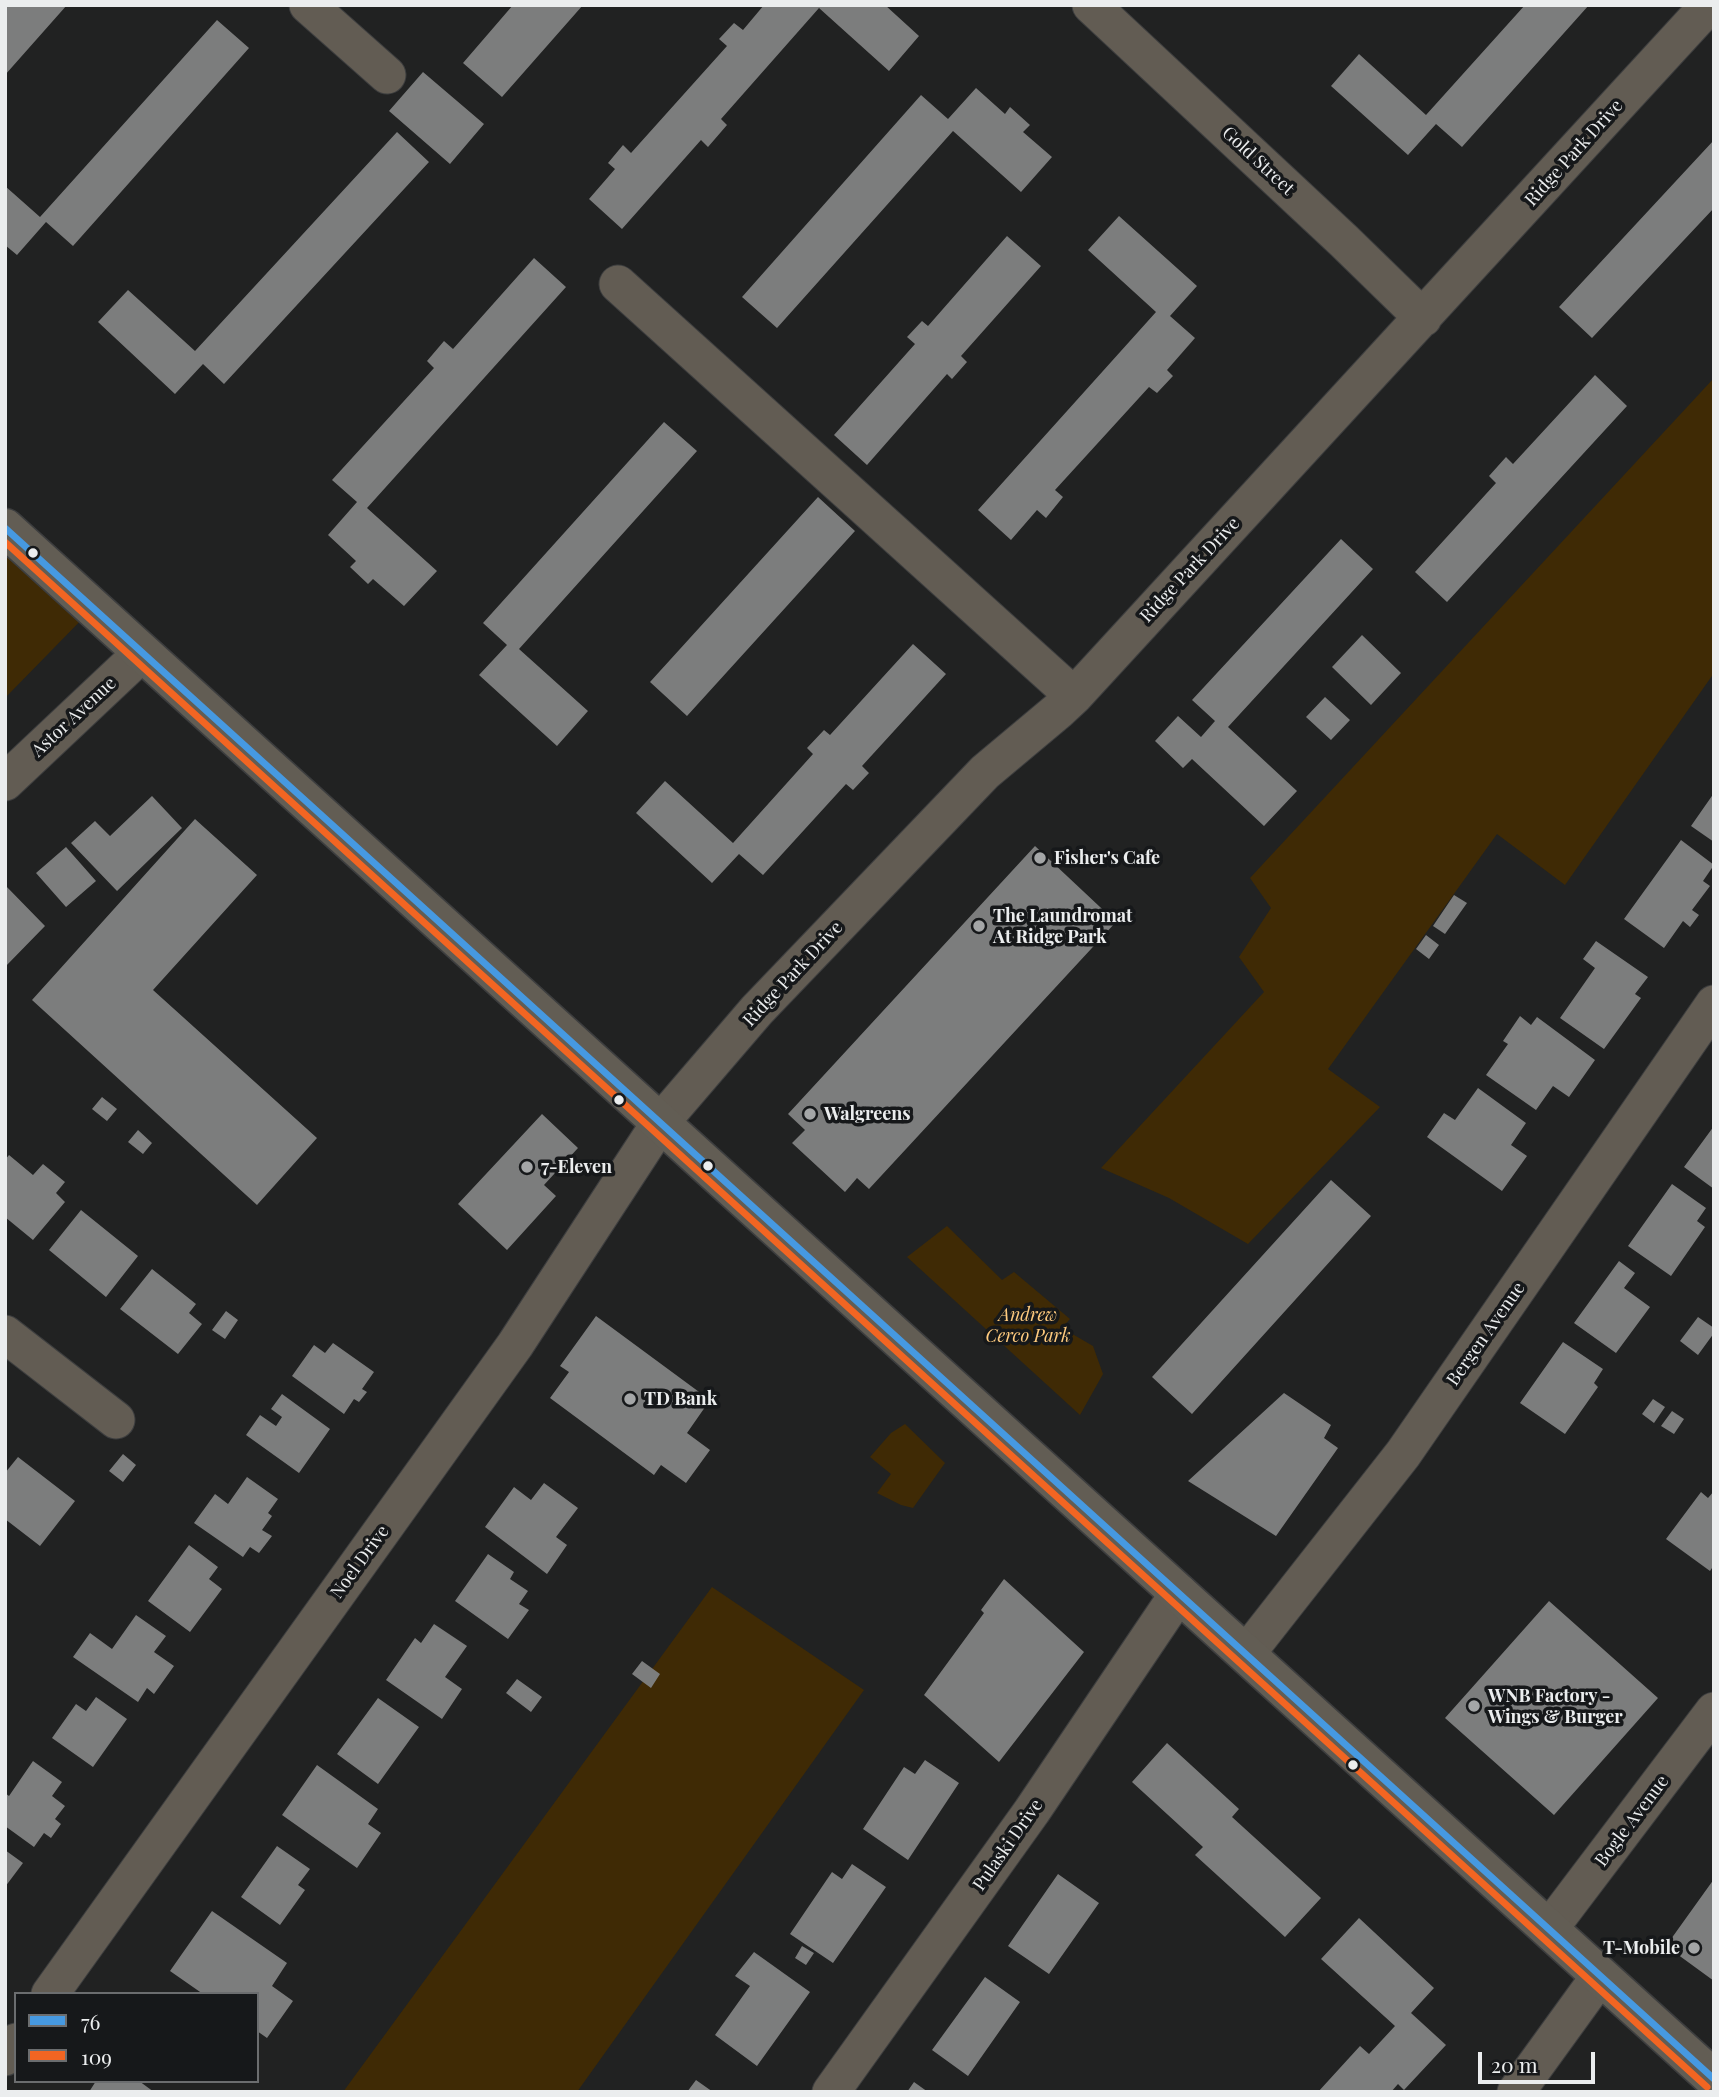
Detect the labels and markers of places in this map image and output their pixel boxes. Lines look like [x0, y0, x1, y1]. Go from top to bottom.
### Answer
unlabelled marker [26, 546, 40, 560]
place label: Fisher's Cafe [1054, 847, 1160, 869]
marker: Fisher's Cafe [1032, 850, 1048, 866]
place label: The Laundromat At Ridge Park [993, 905, 1132, 948]
marker: The Laundromat At Ridge Park [971, 918, 987, 934]
unlabelled marker [612, 1093, 626, 1107]
place label: Walgreens [824, 1103, 911, 1125]
marker: Walgreens [802, 1106, 818, 1122]
place label: 7-Eleven [541, 1156, 612, 1178]
marker: 7-Eleven [519, 1159, 535, 1175]
unlabelled marker [701, 1159, 715, 1173]
place label: TD Bank [644, 1388, 717, 1410]
marker: TD Bank [622, 1391, 638, 1407]
place label: WNB Factory - Wings & Burger [1488, 1685, 1623, 1728]
marker: WNB Factory - Wings & Burger [1466, 1698, 1482, 1714]
unlabelled marker [1346, 1758, 1360, 1772]
place label: T-Mobile [1603, 1937, 1680, 1959]
marker: T-Mobile [1686, 1940, 1702, 1956]

